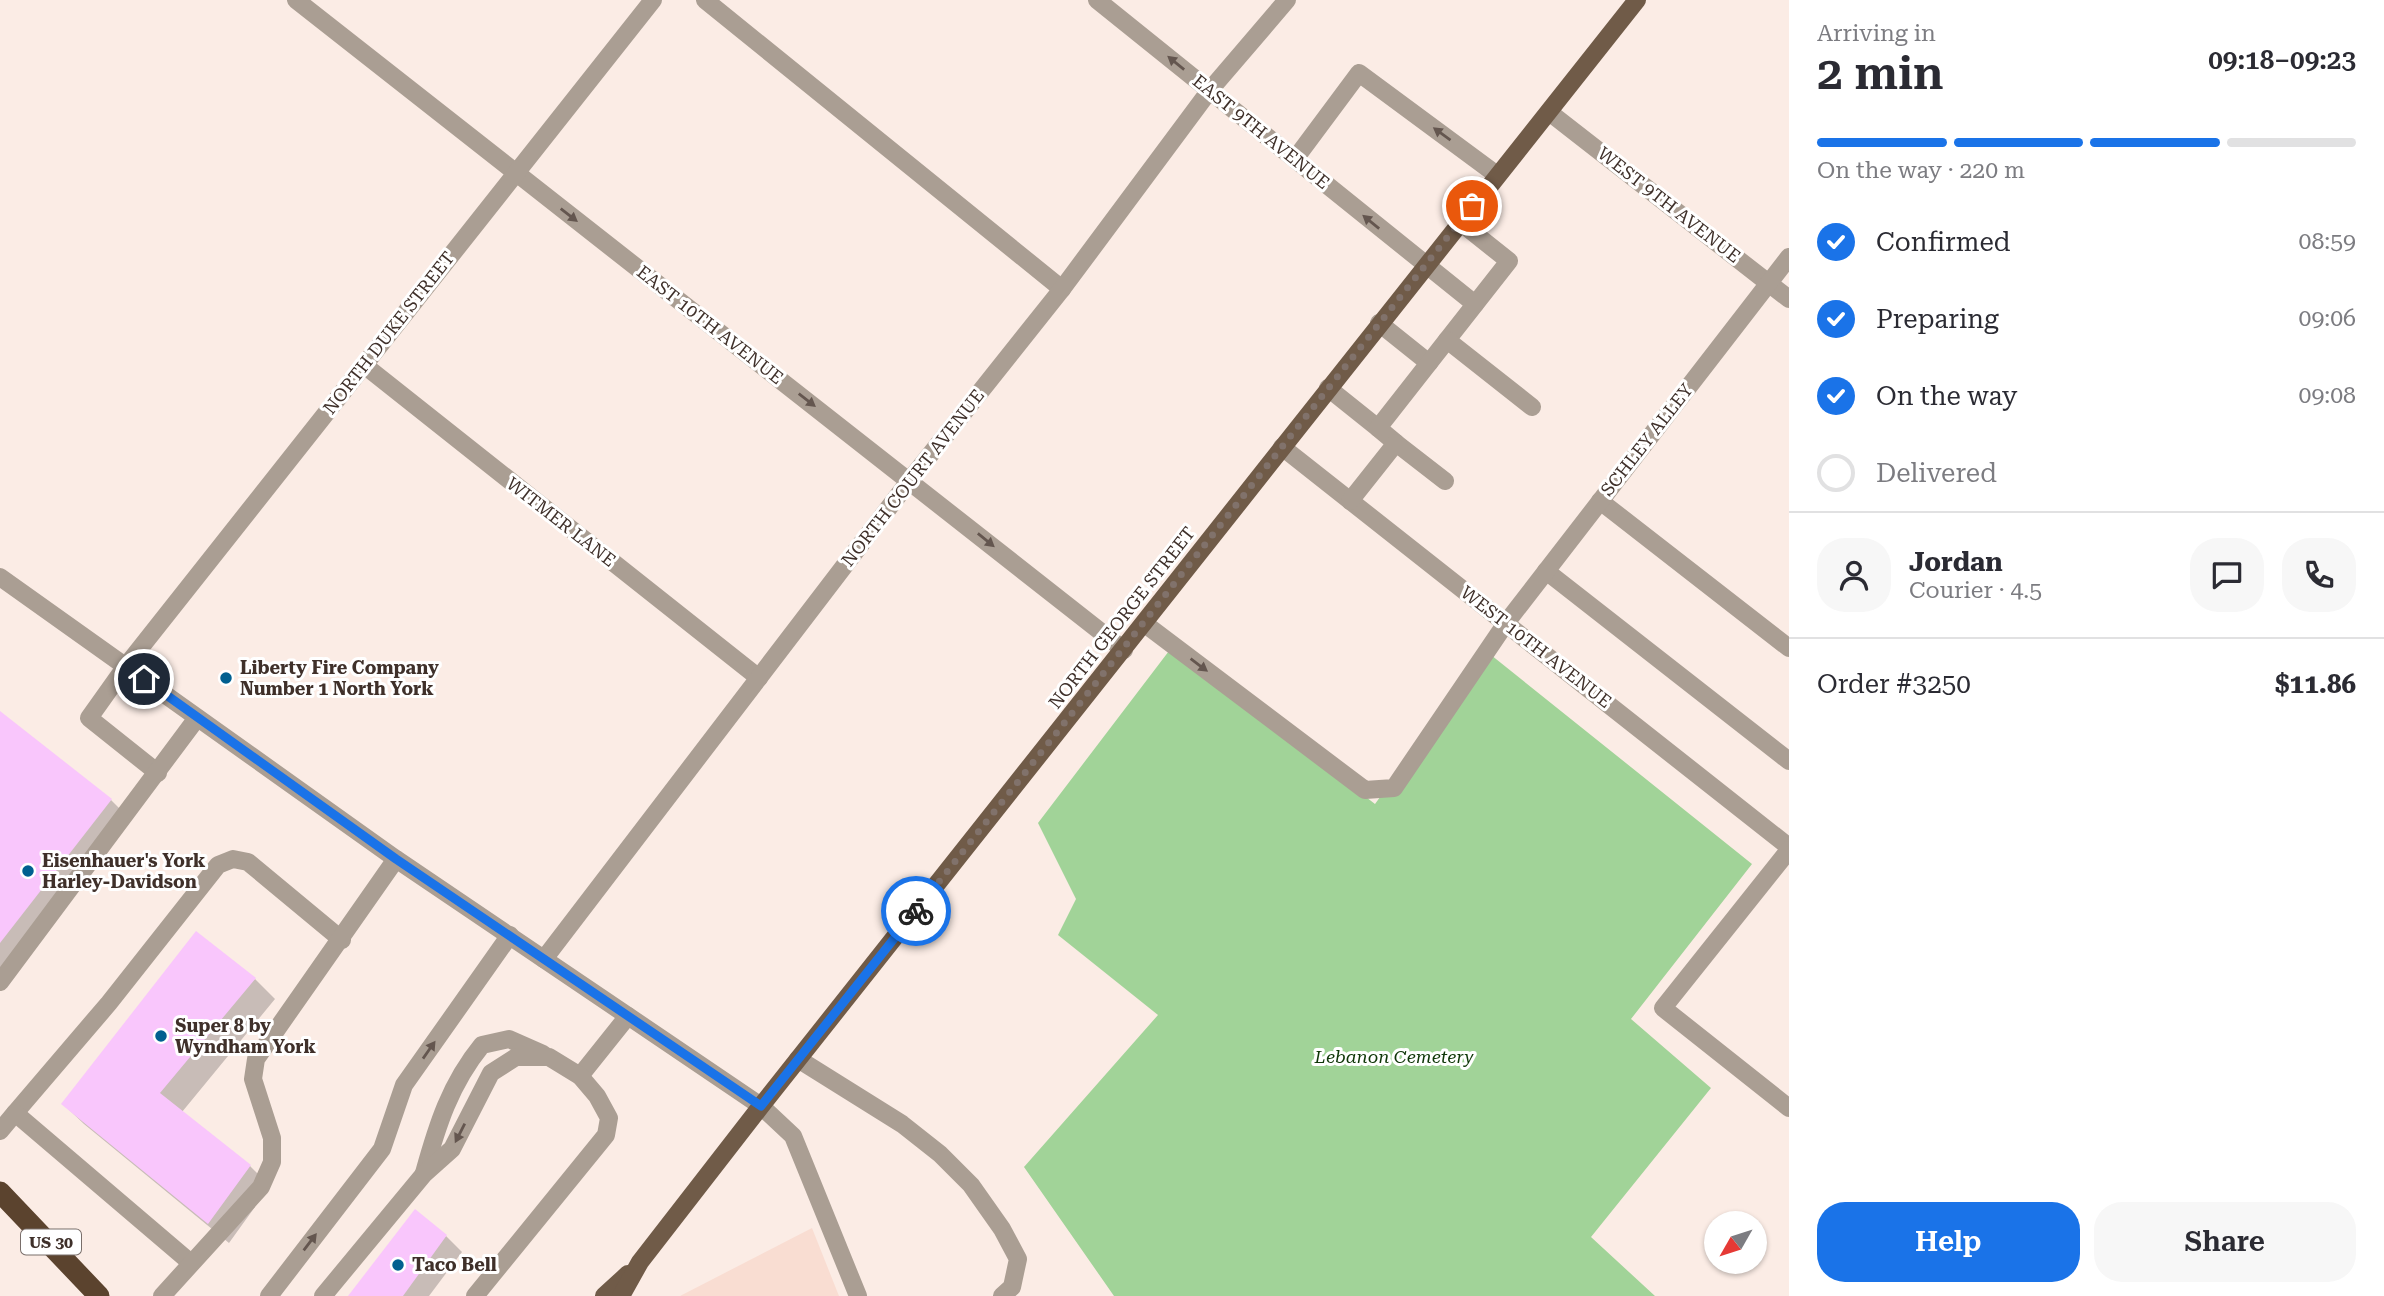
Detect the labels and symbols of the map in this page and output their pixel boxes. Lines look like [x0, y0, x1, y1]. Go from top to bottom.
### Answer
one-way arrow [1167, 56, 1184, 71]
street label: EAST 9TH AVENUE [1189, 70, 1334, 193]
one-way arrow [1434, 127, 1452, 142]
street label: WEST 9TH AVENUE [1594, 142, 1745, 267]
pin [1442, 176, 1502, 236]
one-way arrow [560, 208, 578, 222]
one-way arrow [1363, 215, 1380, 230]
street label: NORTH DUKE STREET [319, 247, 459, 418]
street label: EAST 10TH AVENUE [633, 261, 788, 388]
street label: SCHLEY ALLEY [1596, 379, 1697, 500]
street label: NORTH COURT AVENUE [837, 385, 988, 570]
one-way arrow [797, 393, 815, 408]
street label: WITMER LANE [503, 473, 620, 571]
street label: NORTH GEORGE STREET [1044, 523, 1199, 713]
one-way arrow [976, 533, 994, 548]
street label: WEST 10TH AVENUE [1457, 581, 1616, 712]
pin [114, 649, 174, 709]
place label: Liberty Fire Company Number 1 North York [240, 657, 439, 699]
one-way arrow [1190, 658, 1208, 673]
marker: Liberty Fire Company Number 1 North York [218, 670, 234, 686]
place label: Eisenhauer's York Harley-Davidson [42, 850, 206, 892]
marker: Eisenhauer's York Harley-Davidson [20, 863, 36, 879]
courier [881, 876, 951, 946]
place label: Super 8 by Wyndham York [175, 1015, 316, 1057]
marker: Super 8 by Wyndham York [153, 1028, 169, 1044]
one-way arrow [422, 1041, 436, 1059]
park label: Lebanon Cemetery [1314, 1046, 1474, 1067]
one-way arrow [455, 1123, 467, 1143]
north arrow [1704, 1211, 1768, 1274]
road number: US 30 [21, 1230, 81, 1254]
one-way arrow [303, 1233, 317, 1251]
place label: Taco Bell [412, 1254, 497, 1275]
marker: Taco Bell [390, 1257, 406, 1273]

